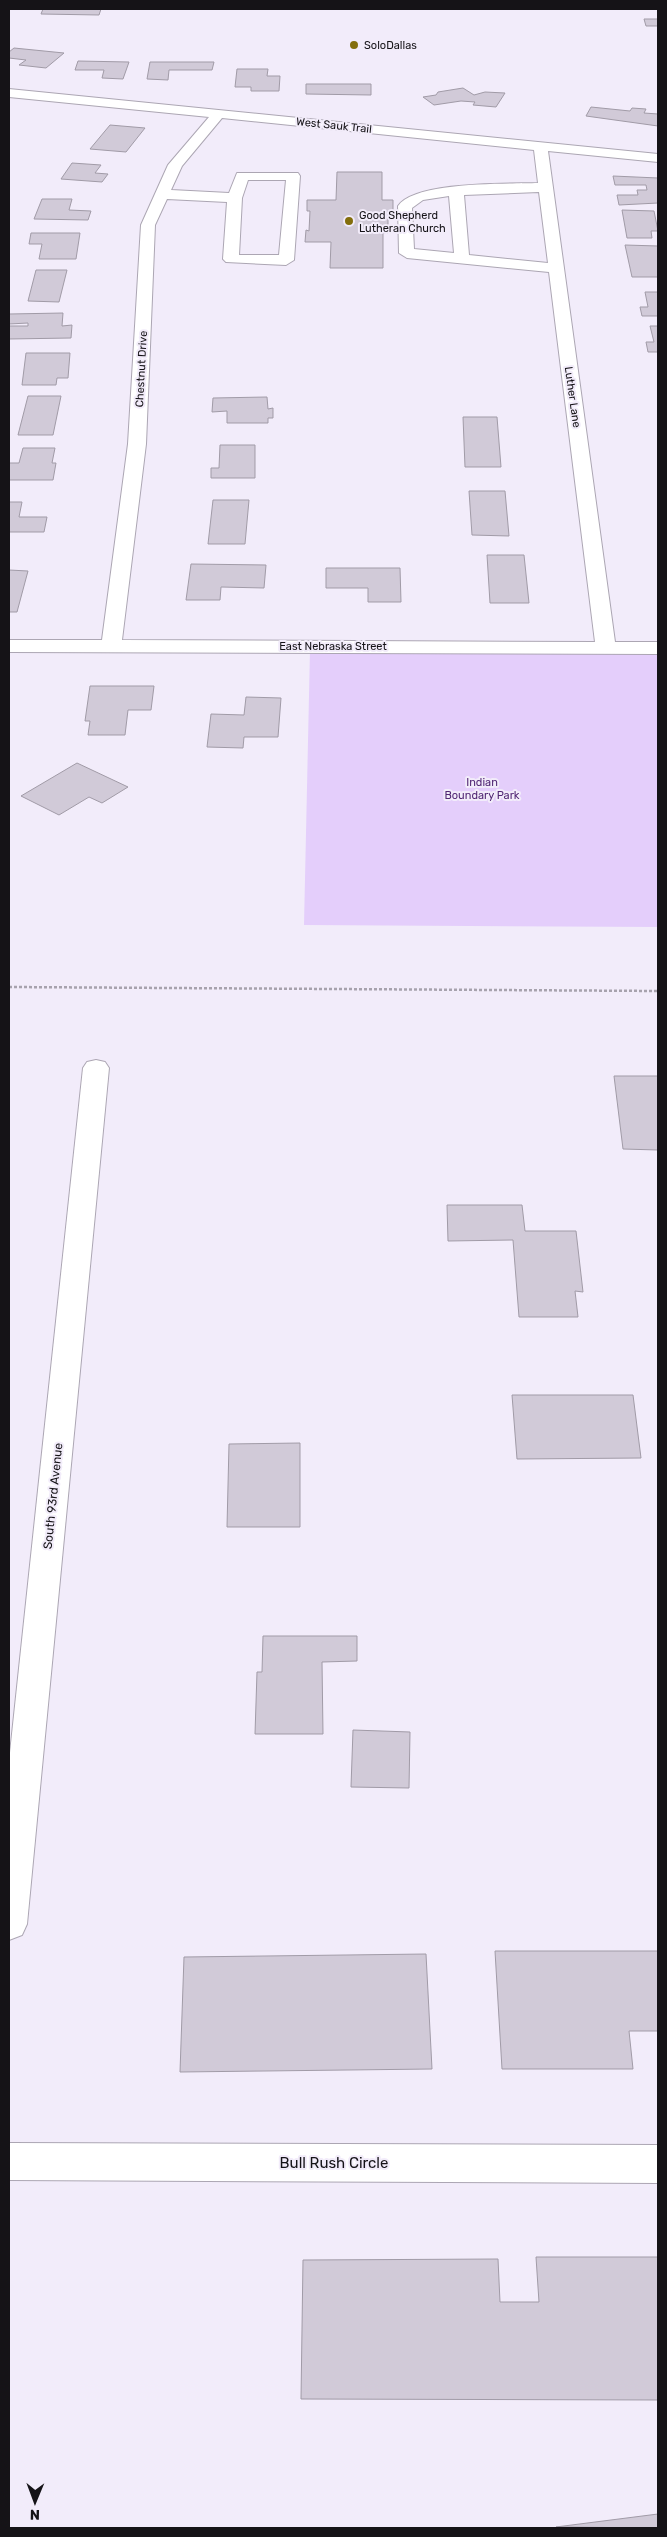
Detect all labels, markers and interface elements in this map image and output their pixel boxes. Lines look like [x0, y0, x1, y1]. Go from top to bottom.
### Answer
marker: SoloDallas [348, 39, 360, 51]
place label: SoloDallas [364, 39, 417, 52]
street label: West Sauk Trail [296, 115, 372, 136]
place label: Good Shepherd Lutheran Church [359, 209, 446, 235]
marker: Good Shepherd Lutheran Church [343, 215, 355, 227]
street label: Chestnut Drive [133, 330, 150, 408]
street label: Luther Lane [562, 366, 583, 428]
street label: East Nebraska Street [279, 640, 387, 653]
park label: Indian Boundary Park [444, 776, 520, 802]
street label: South 93rd Avenue [40, 1442, 66, 1550]
street label: Bull Rush Circle [280, 2154, 388, 2172]
north arrow [10, 2477, 60, 2527]
text: N [30, 2506, 40, 2523]

